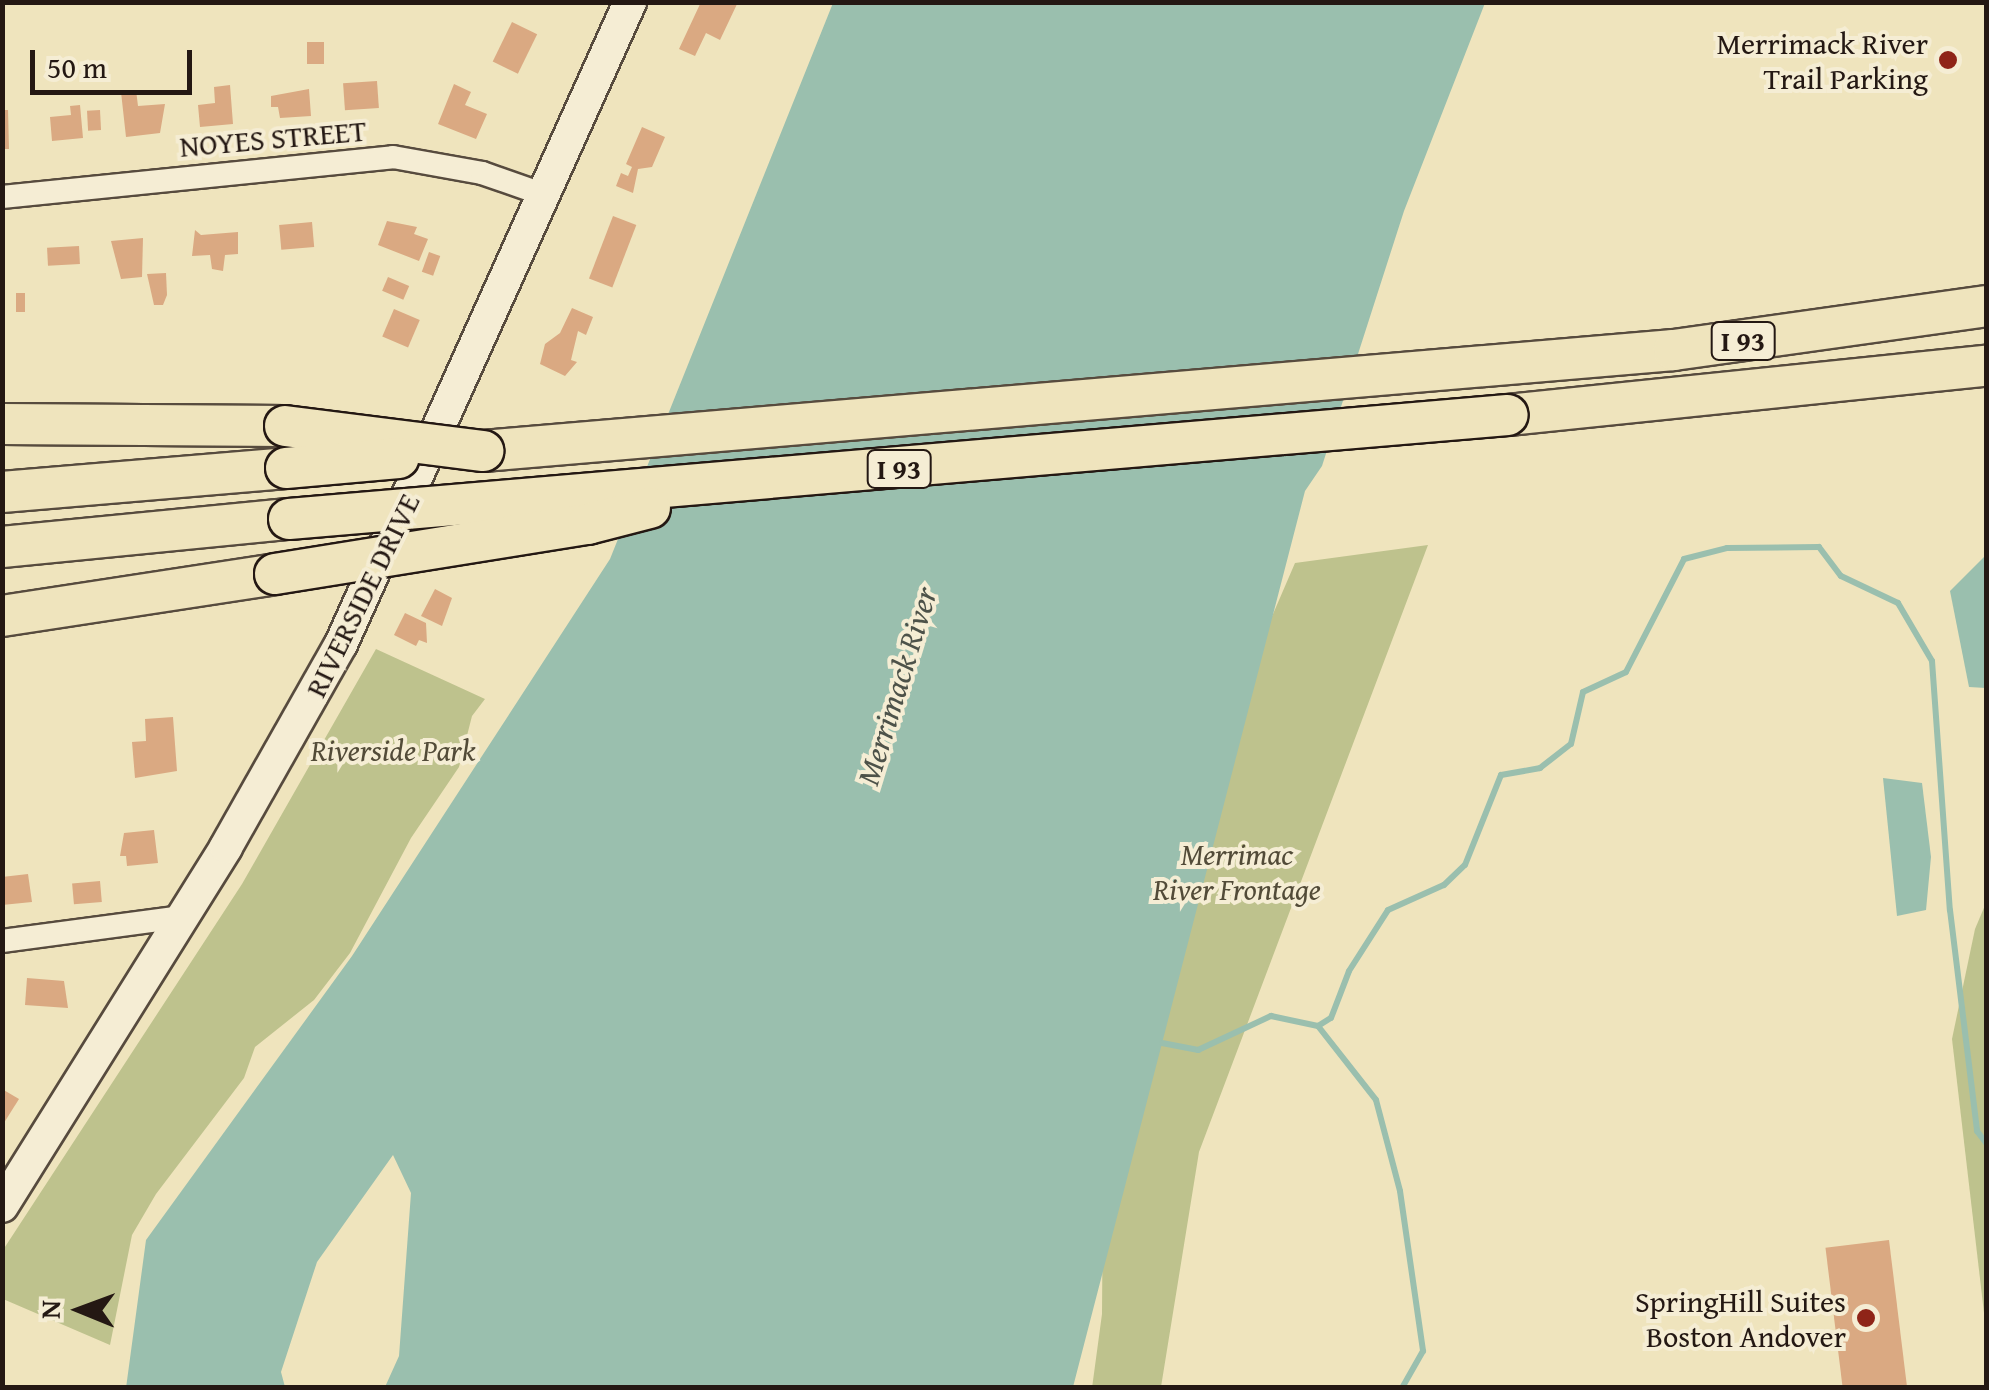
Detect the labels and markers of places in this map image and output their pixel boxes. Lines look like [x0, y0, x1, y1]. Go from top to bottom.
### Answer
place label: Merrimack River Trail Parking [1716, 25, 1928, 96]
marker: Merrimack River Trail Parking [1937, 49, 1959, 71]
place label: SpringHill Suites Boston Andover [1635, 1283, 1846, 1354]
marker: SpringHill Suites Boston Andover [1855, 1307, 1877, 1329]

